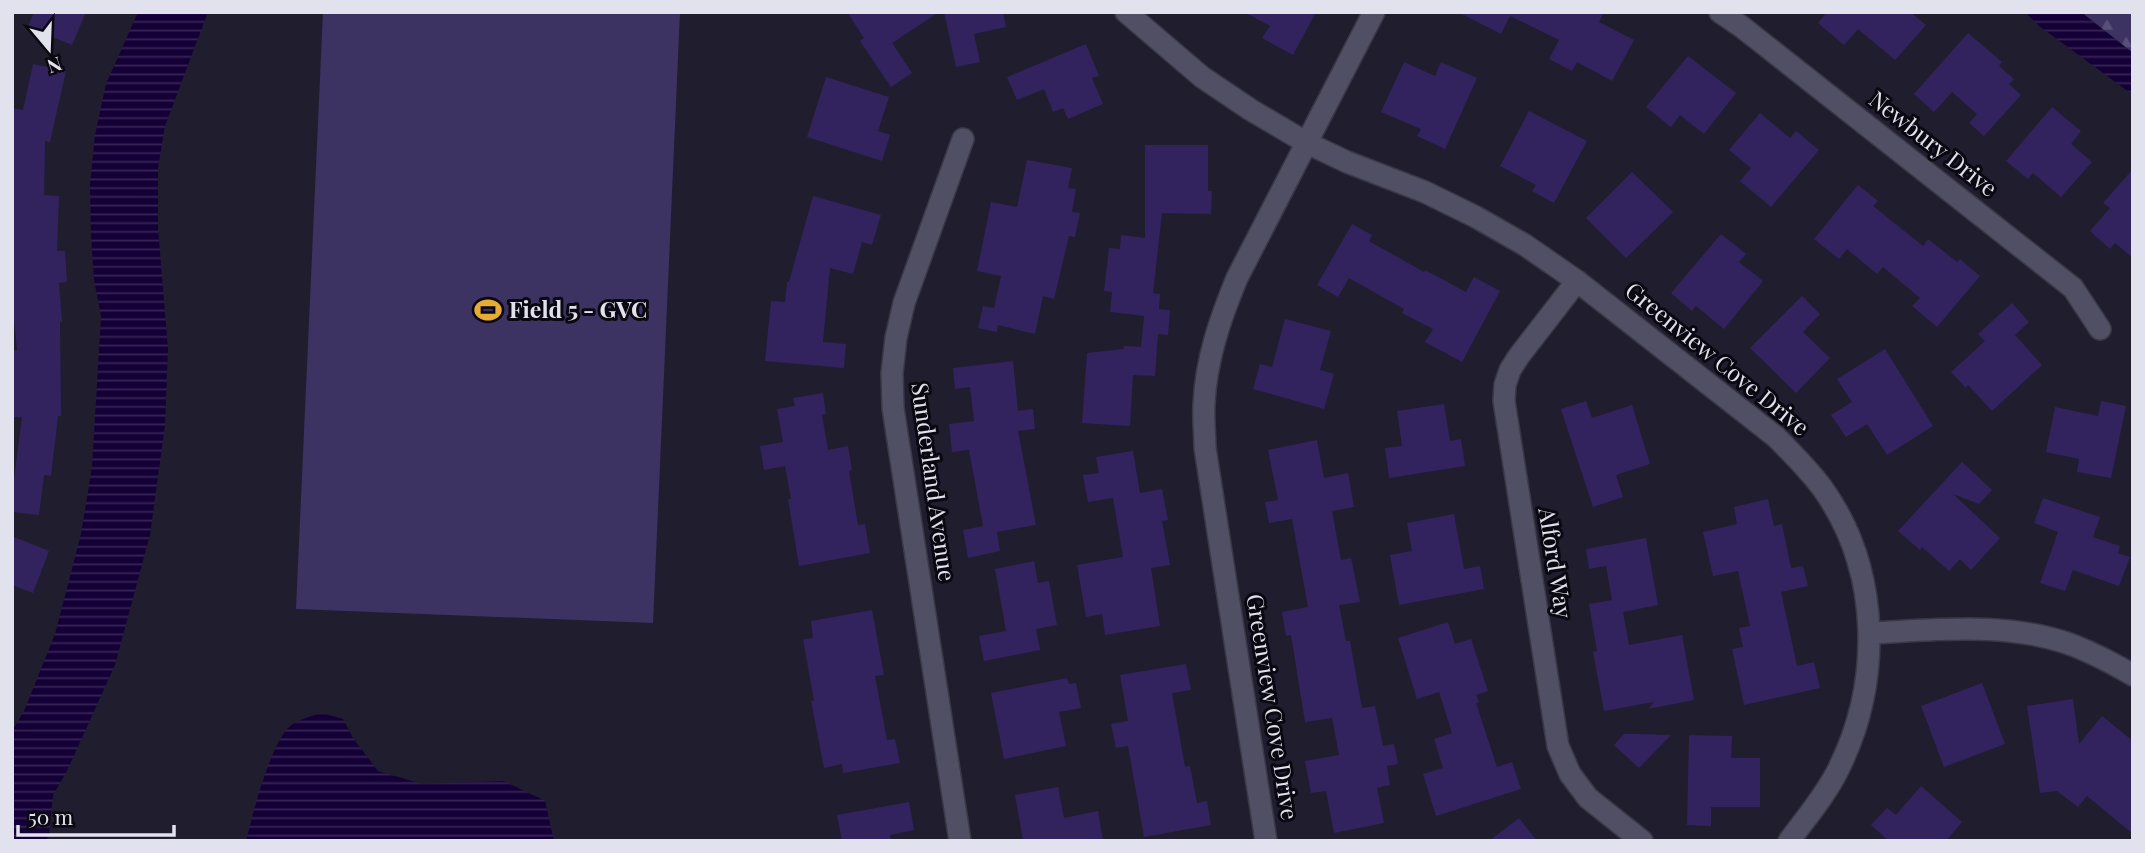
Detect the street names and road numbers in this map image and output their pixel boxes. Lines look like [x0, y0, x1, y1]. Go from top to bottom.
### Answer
street label: Newbury Drive [1863, 83, 2004, 203]
street label: Greenview Cove Drive [1620, 274, 1816, 442]
street label: Sunderland Avenue [905, 380, 964, 583]
street label: Alford Way [1532, 504, 1581, 621]
street label: Greenview Cove Drive [1240, 592, 1307, 822]

